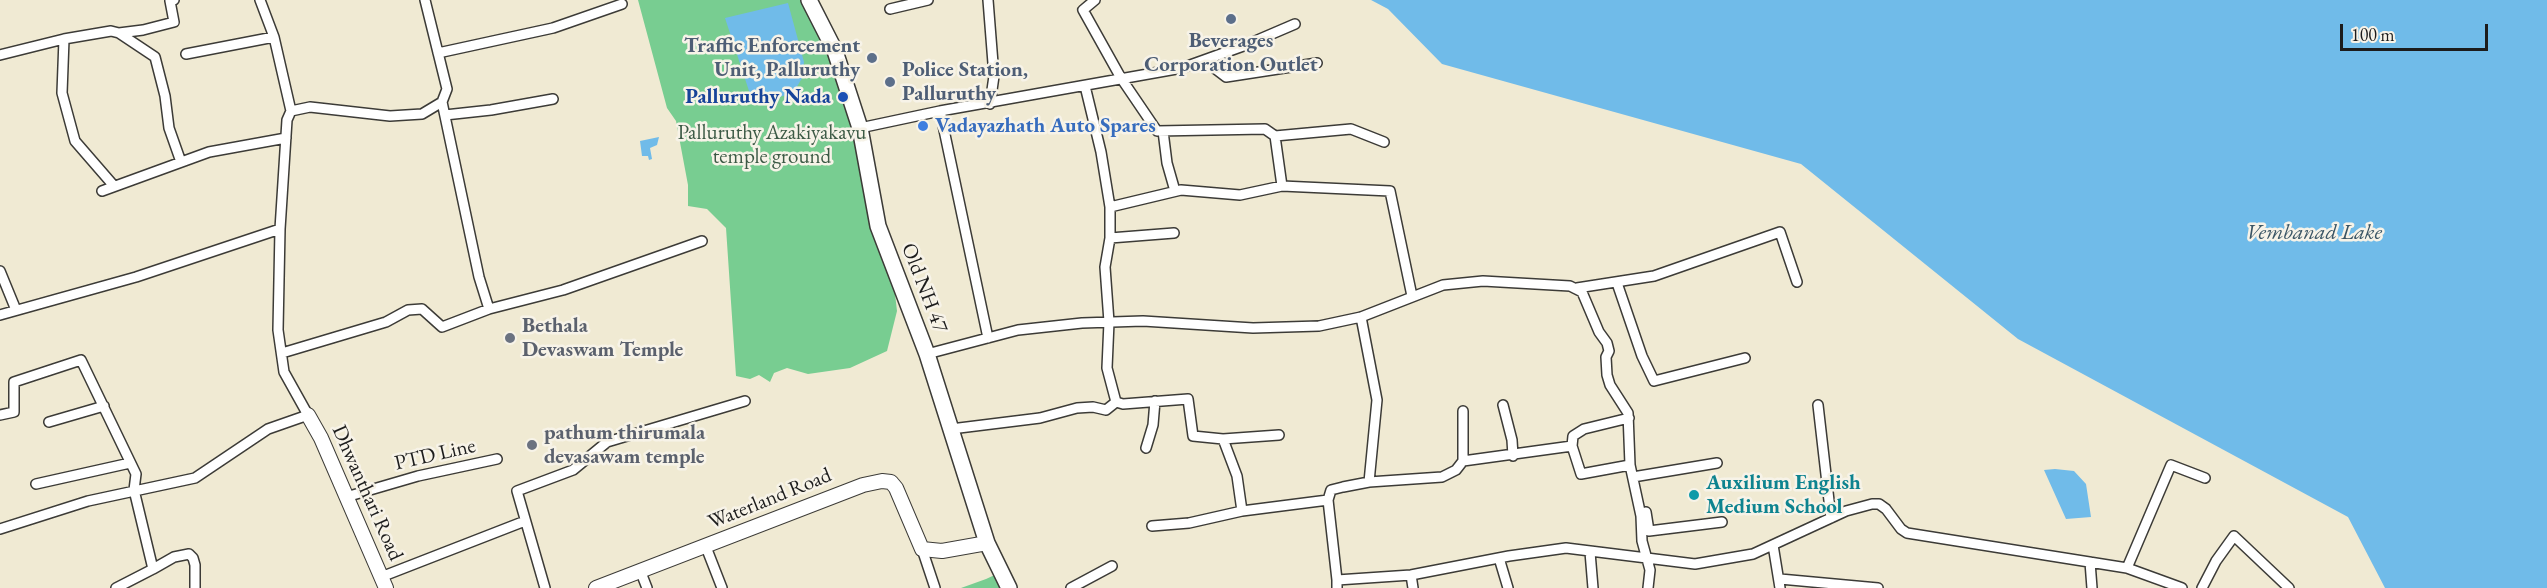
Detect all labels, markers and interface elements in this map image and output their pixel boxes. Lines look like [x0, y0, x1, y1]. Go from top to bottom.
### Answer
marker: Beverages Corporation Outlet [1224, 12, 1238, 26]
scale bar [2343, 12, 2492, 50]
text: 100 m [2351, 23, 2395, 46]
place label: Beverages Corporation Outlet [1144, 28, 1318, 78]
place label: Traffic Enforcement Unit, Palluruthy [684, 33, 860, 83]
marker: Traffic Enforcement Unit, Palluruthy [865, 51, 879, 65]
place label: Police Station, Palluruthy [902, 57, 1028, 107]
marker: Police Station, Palluruthy [883, 75, 897, 89]
place label: Palluruthy Nada [685, 84, 831, 110]
marker: Palluruthy Nada [836, 90, 850, 104]
place label: Vadayazhath Auto Spares [935, 113, 1156, 139]
marker: Vadayazhath Auto Spares [916, 119, 930, 133]
park label: Palluruthy Azakiyakavu temple ground [678, 120, 866, 170]
water label: Vembanad Lake [2246, 220, 2382, 246]
street label: Old NH 47 [895, 240, 953, 336]
place label: Bethala Devaswam Temple [522, 313, 683, 363]
marker: Bethala Devaswam Temple [503, 331, 517, 345]
place label: pathum thirumala devasawam temple [544, 420, 705, 470]
street label: Dhwanthari Road [326, 421, 408, 565]
street label: PTD Line [392, 433, 478, 477]
marker: pathum thirumala devasawam temple [525, 438, 539, 452]
street label: Waterland Road [705, 463, 835, 535]
place label: Auxilium English Medium School [1706, 470, 1861, 520]
marker: Auxilium English Medium School [1687, 488, 1701, 502]

